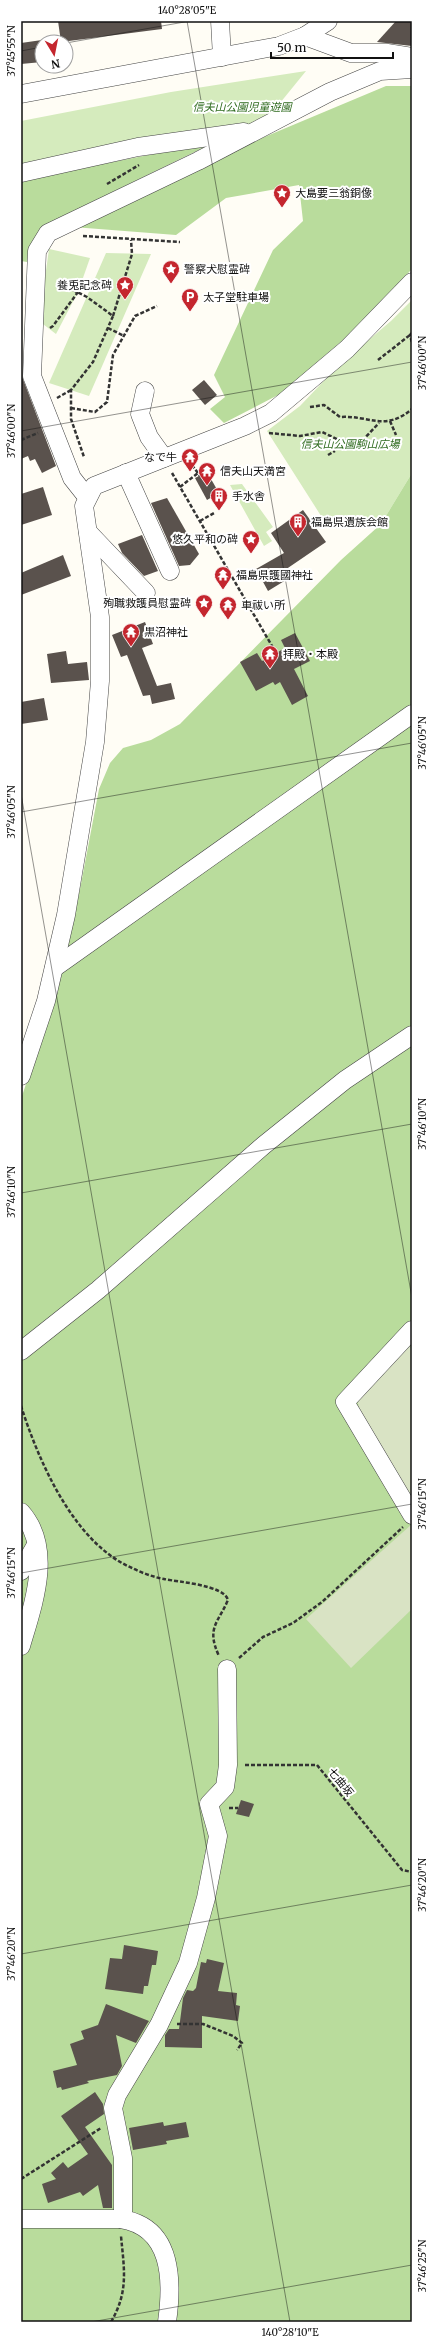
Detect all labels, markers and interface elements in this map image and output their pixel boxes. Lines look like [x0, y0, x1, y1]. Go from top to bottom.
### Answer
text: 140°28'05"E [158, 4, 217, 17]
text: 37°45'55"N [5, 25, 18, 77]
north arrow [34, 34, 74, 74]
scale bar [271, 34, 393, 60]
text: 50 m [277, 40, 306, 55]
text: N [50, 56, 61, 72]
park label: 信夫山公園児童遊園 [193, 100, 293, 114]
place icon: 大島要三翁銅像 [272, 183, 292, 208]
place label: 大島要三翁銅像 [295, 186, 372, 200]
place icon: 警察犬慰霊碑 [161, 259, 181, 284]
place label: 警察犬慰霊碑 [184, 262, 250, 276]
place icon: 養兎記念碑 [115, 275, 135, 300]
place label: 養兎記念碑 [57, 278, 112, 292]
parking icon: 太子堂駐車場 [180, 287, 200, 312]
place label: 太子堂駐車場 [203, 290, 269, 304]
text: 37°46'00"N [416, 336, 429, 390]
text: 37°46'00"N [5, 404, 18, 458]
park label: 信夫山公園駒山広場 [301, 437, 401, 451]
temple icon: なで牛 [180, 447, 200, 472]
place label: なで牛 [144, 450, 177, 464]
temple icon: 信夫山天満宮 [197, 461, 217, 486]
place label: 信夫山天満宮 [220, 464, 286, 478]
building icon: 手水舎 [209, 486, 229, 511]
place label: 手水舎 [232, 489, 265, 503]
building icon: 福島県遺族会館 [288, 512, 308, 537]
place label: 福島県遺族会館 [311, 515, 388, 529]
place icon: 悠久平和の碑 [241, 529, 261, 554]
place label: 悠久平和の碑 [172, 532, 238, 546]
temple icon: 福島県護國神社 [213, 565, 233, 590]
place label: 福島県護國神社 [236, 568, 313, 582]
place icon: 殉職救護員慰霊碑 [194, 593, 214, 618]
temple icon: 車祓い所 [218, 595, 238, 620]
place label: 殉職救護員慰霊碑 [103, 596, 191, 610]
place label: 車祓い所 [241, 598, 286, 612]
temple icon: 黒沼神社 [121, 622, 141, 647]
place label: 黒沼神社 [144, 625, 188, 639]
temple icon: 拝殿・本殿 [260, 644, 280, 669]
place label: 拝殿・本殿 [283, 647, 338, 661]
text: 37°46'05"N [416, 716, 429, 770]
text: 37°46'05"N [5, 785, 18, 839]
text: 37°46'10"N [416, 1098, 429, 1150]
text: 37°46'10"N [5, 1166, 18, 1218]
text: 37°46'15"N [416, 1478, 429, 1530]
text: 37°46'15"N [5, 1547, 18, 1599]
street label: 七曲坂 [325, 1765, 357, 1799]
text: 37°46'20"N [416, 1858, 429, 1912]
text: 37°46'20"N [5, 1927, 18, 1981]
text: 37°46'25"N [416, 2239, 429, 2292]
text: 140°28'10"E [262, 2326, 319, 2339]

